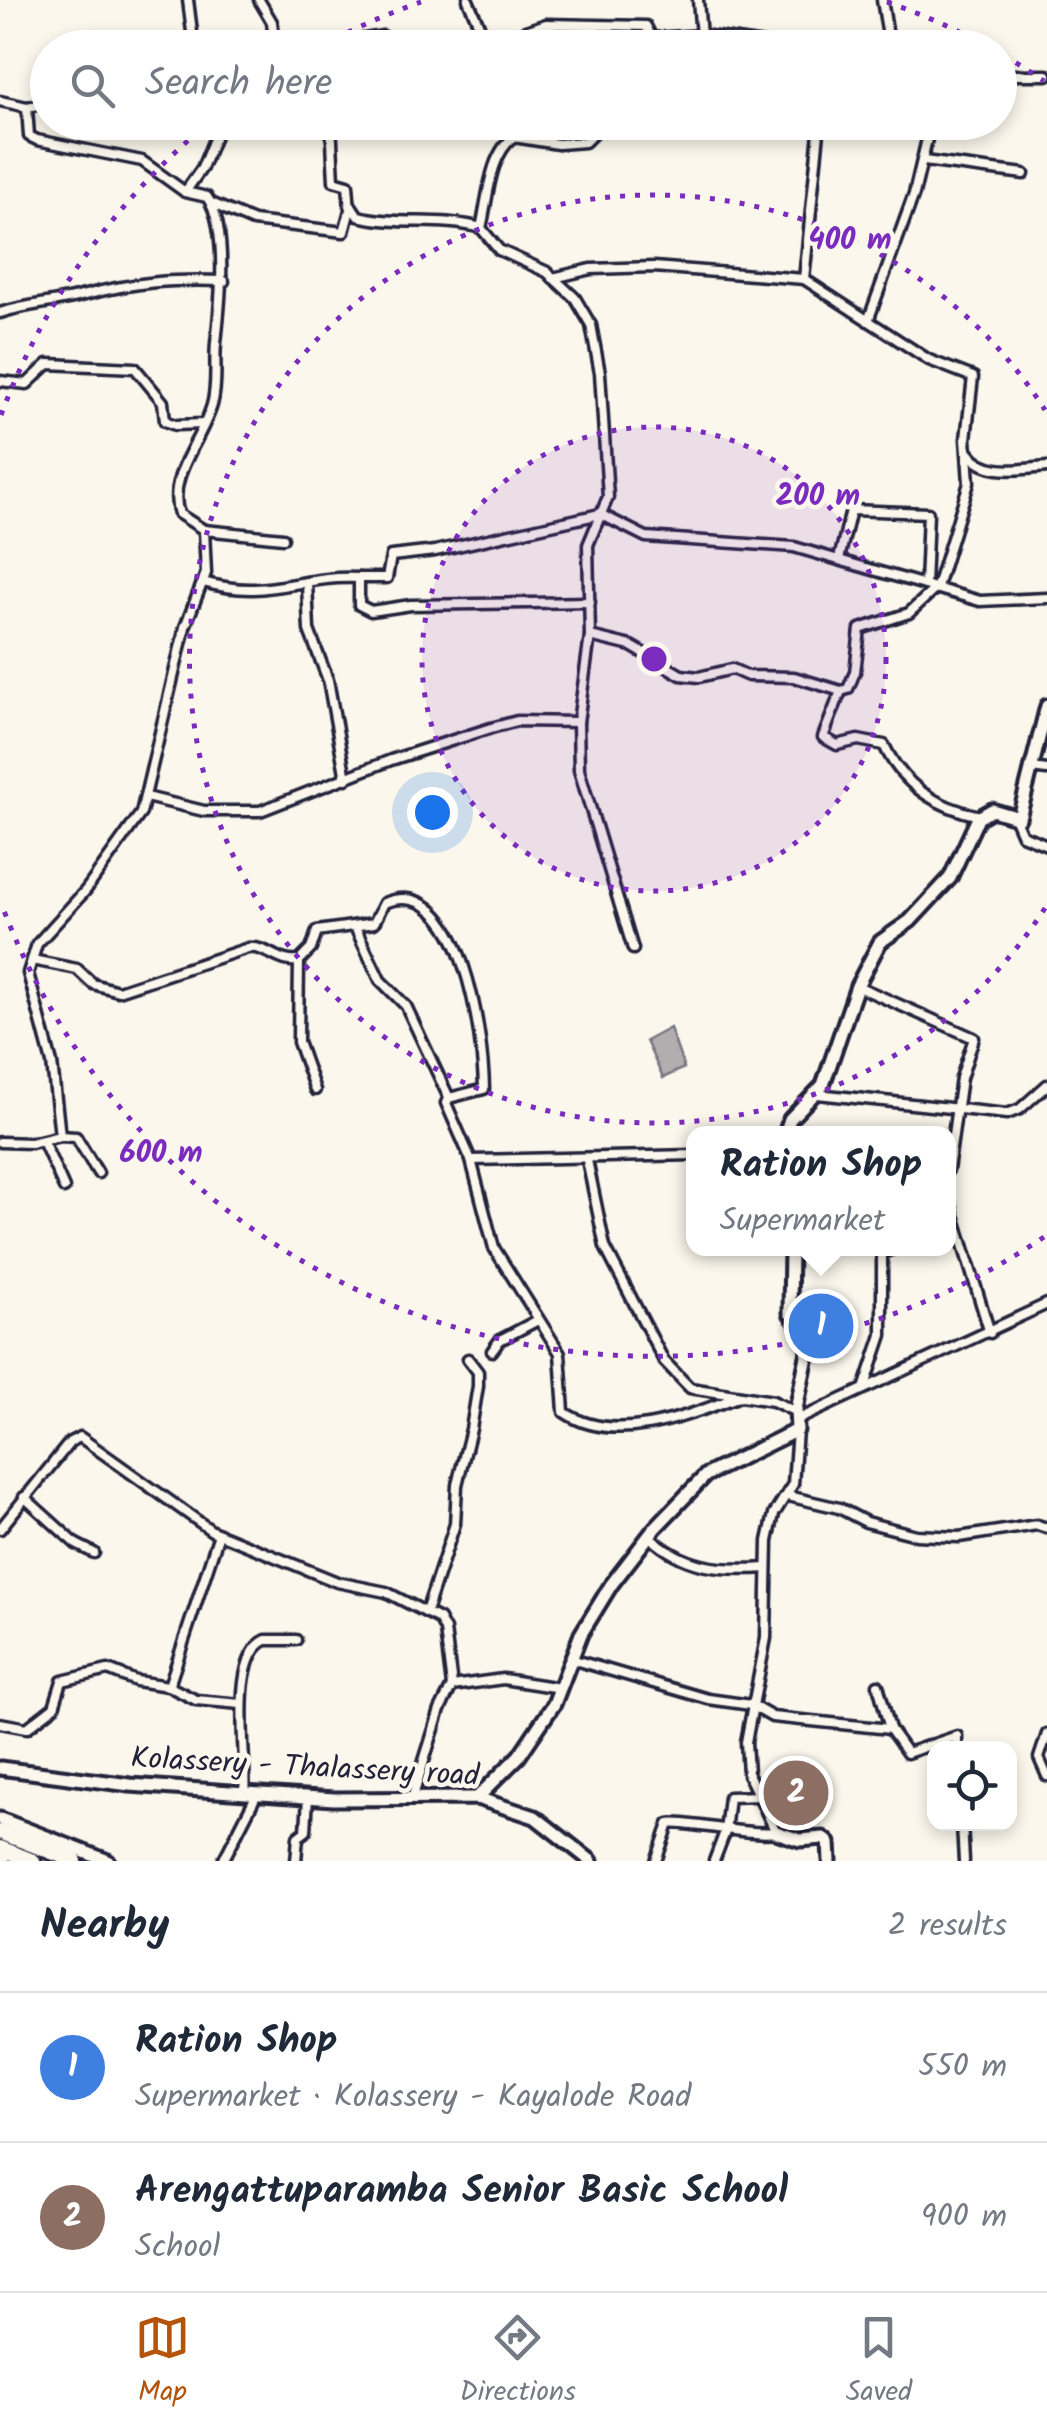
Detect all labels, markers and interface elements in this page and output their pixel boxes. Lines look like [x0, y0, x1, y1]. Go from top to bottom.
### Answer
search box [30, 30, 1017, 140]
text: Search here [145, 55, 332, 115]
icon: search [65, 58, 120, 113]
text: 400 m [808, 217, 892, 265]
text: 200 m [776, 473, 860, 521]
centre of rings [636, 641, 672, 677]
your location [407, 787, 458, 838]
popup [686, 1126, 956, 1256]
text: 600 m [119, 1130, 203, 1178]
text: Ration Shop [720, 1136, 922, 1196]
text: Supermarket [720, 1196, 885, 1247]
pin: 1 [788, 1288, 854, 1364]
street label: Kolassery - Thalassery road [130, 1735, 481, 1801]
map controls [927, 1741, 1017, 1831]
button: locate [927, 1741, 1017, 1831]
pin: 2 [764, 1756, 828, 1830]
text: Nearby [40, 1893, 169, 1960]
text: 2 results [888, 1901, 1007, 1952]
text: Ration Shop [135, 2012, 337, 2072]
text: 1 [68, 2042, 77, 2093]
text: 550 m [918, 2042, 1007, 2093]
text: Supermarket · Kolassery - Kayalode Road [135, 2072, 691, 2123]
text: Arengattuparamba Senior Basic School [135, 2162, 788, 2222]
text: 2 [63, 2192, 82, 2243]
text: 900 m [921, 2192, 1007, 2243]
text: School [135, 2222, 220, 2273]
tab: Map [135, 2310, 190, 2415]
tab: Directions [460, 2310, 576, 2415]
tab: Saved [846, 2310, 912, 2415]

